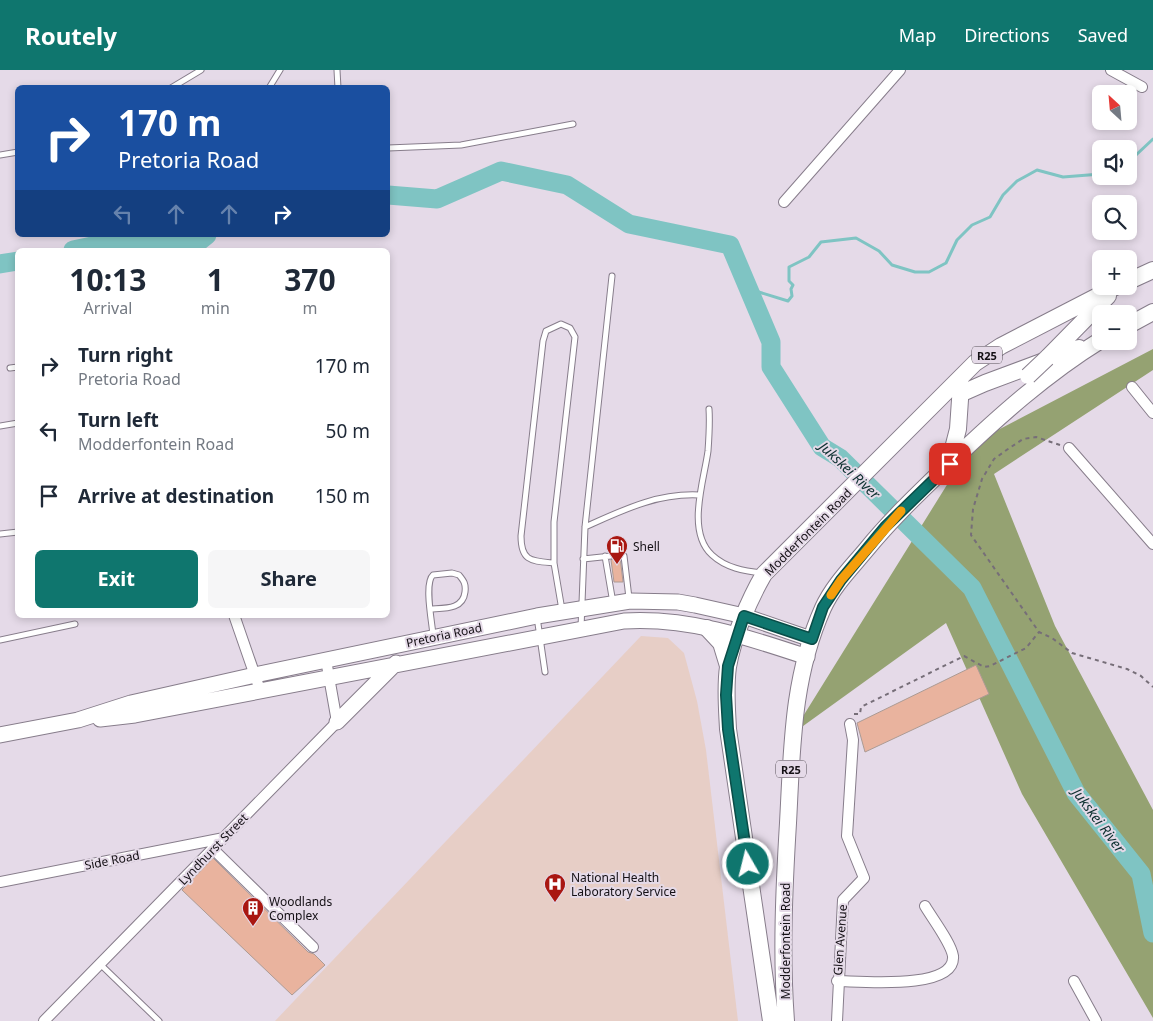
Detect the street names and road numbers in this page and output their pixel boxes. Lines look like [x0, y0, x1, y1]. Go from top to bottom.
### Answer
road number: R25 [972, 346, 1002, 364]
street label: Modderfontein Road [761, 485, 855, 579]
street label: Pretoria Road [405, 619, 483, 651]
road number: R25 [776, 761, 806, 778]
street label: Lyndhurst Street [174, 809, 252, 889]
street label: Side Road [83, 846, 141, 874]
street label: Modderfontein Road [777, 882, 794, 1000]
street label: Glen Avenue [829, 904, 851, 976]

